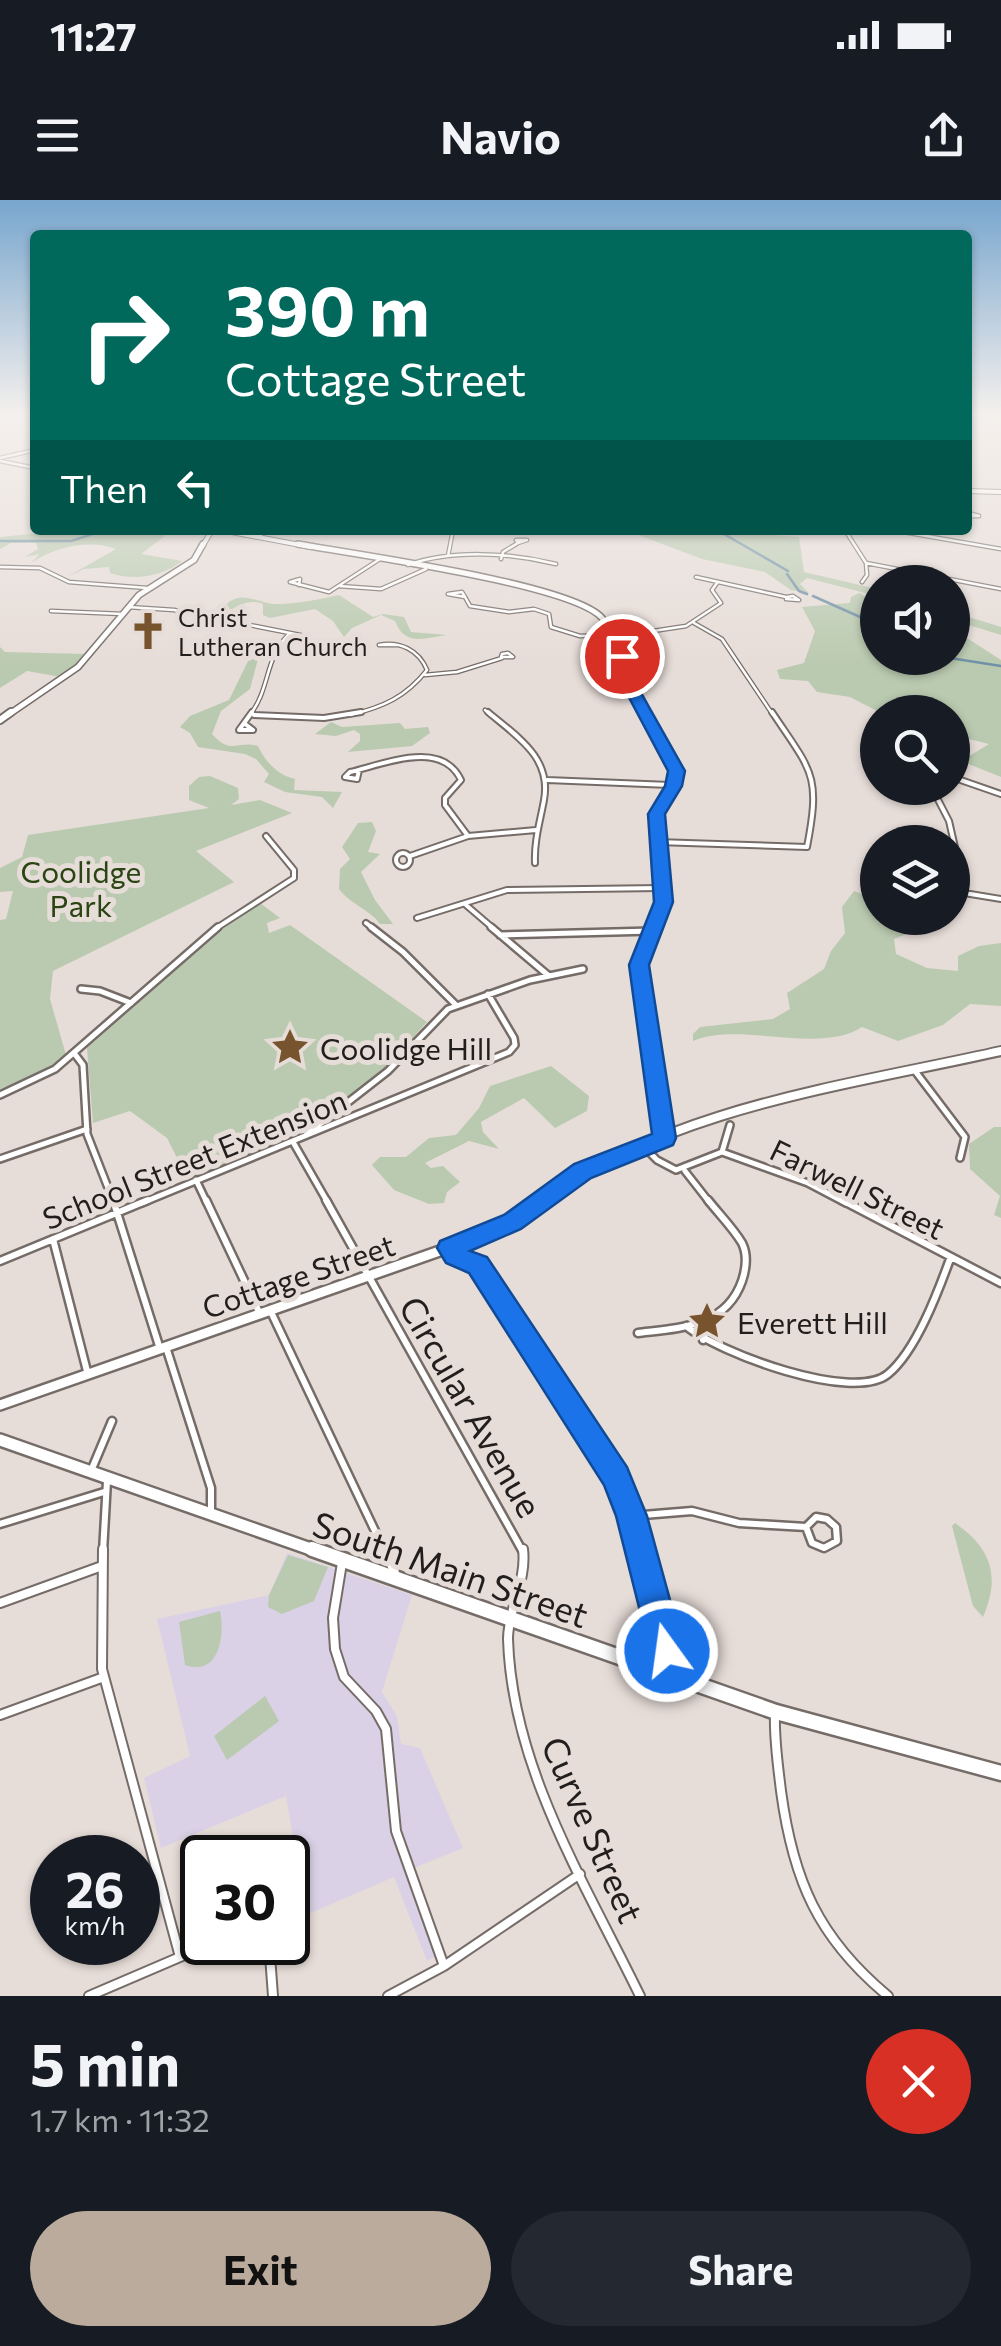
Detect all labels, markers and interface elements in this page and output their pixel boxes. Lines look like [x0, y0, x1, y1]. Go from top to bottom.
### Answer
text: 11:27 [50, 12, 137, 59]
icon: menu [30, 108, 85, 163]
text: Navio [440, 108, 561, 163]
icon: share [916, 108, 971, 163]
text: 390 m [225, 265, 430, 350]
icon: right [60, 270, 190, 400]
text: Cottage Street [225, 350, 526, 405]
icon: left [168, 460, 223, 515]
text: Then [60, 464, 148, 511]
map controls [860, 565, 970, 935]
button: sound [860, 565, 970, 675]
place label: Christ Lutheran Church [178, 602, 368, 661]
church icon: Christ Lutheran Church [127, 610, 169, 652]
pin [580, 614, 665, 699]
icon: arrive [595, 629, 650, 684]
button: search [860, 695, 970, 805]
button: layers [860, 825, 970, 935]
park label: Coolidge Park [21, 852, 141, 923]
place icon: Coolidge Hill [269, 1026, 311, 1068]
place label: Coolidge Hill [320, 1029, 492, 1066]
street label: School Street Extension [37, 1080, 351, 1236]
street label: Farwell Street [765, 1130, 951, 1246]
street label: Cottage Street [197, 1225, 399, 1325]
street label: Circular Avenue [391, 1288, 553, 1524]
place icon: Everett Hill [686, 1300, 728, 1342]
place label: Everett Hill [737, 1303, 888, 1340]
street label: South Main Street [308, 1501, 594, 1635]
position arrow [615, 1599, 719, 1703]
street label: Curve Street [534, 1729, 654, 1929]
speed limit sign: 30 [180, 1835, 310, 1965]
text: 26 [65, 1857, 124, 1918]
text: km/h [65, 1910, 125, 1940]
text: 5 min [30, 2025, 180, 2098]
button: close [866, 2029, 971, 2134]
text: 1.7 km · 11:32 [30, 2099, 210, 2139]
button: Exit [30, 2211, 491, 2326]
button: Share [511, 2211, 971, 2326]

